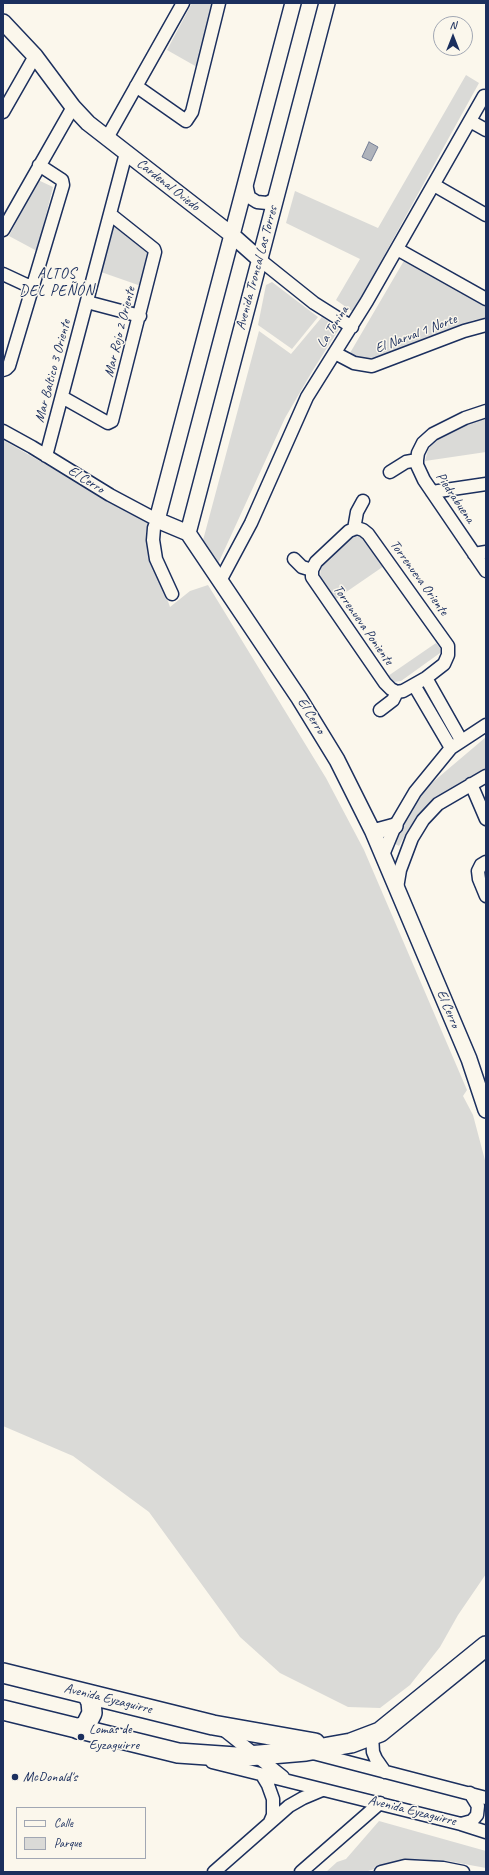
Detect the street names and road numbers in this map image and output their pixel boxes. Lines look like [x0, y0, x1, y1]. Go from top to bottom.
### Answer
street label: Cardenal Oviedo [133, 155, 203, 215]
street label: Avenida Troncal Las Torres [232, 204, 282, 332]
street label: Mar Rojo 2 Oriente [101, 285, 139, 379]
street label: La Tonina [313, 303, 353, 351]
street label: El Narval 1 Norte [373, 311, 459, 357]
street label: Mar Baltico 3 Oriente [31, 318, 75, 424]
street label: El Cerro [65, 462, 107, 498]
street label: Piedrabuena [432, 469, 478, 527]
street label: Torrenueva Oriente [386, 537, 452, 619]
street label: Torrenueva Poniente [329, 582, 397, 668]
street label: El Cerro [293, 695, 329, 737]
street label: El Cerro [433, 988, 463, 1030]
street label: Avenida Eyzaguirre [62, 1680, 154, 1718]
street label: Avenida Eyzaguirre [366, 1792, 458, 1830]

